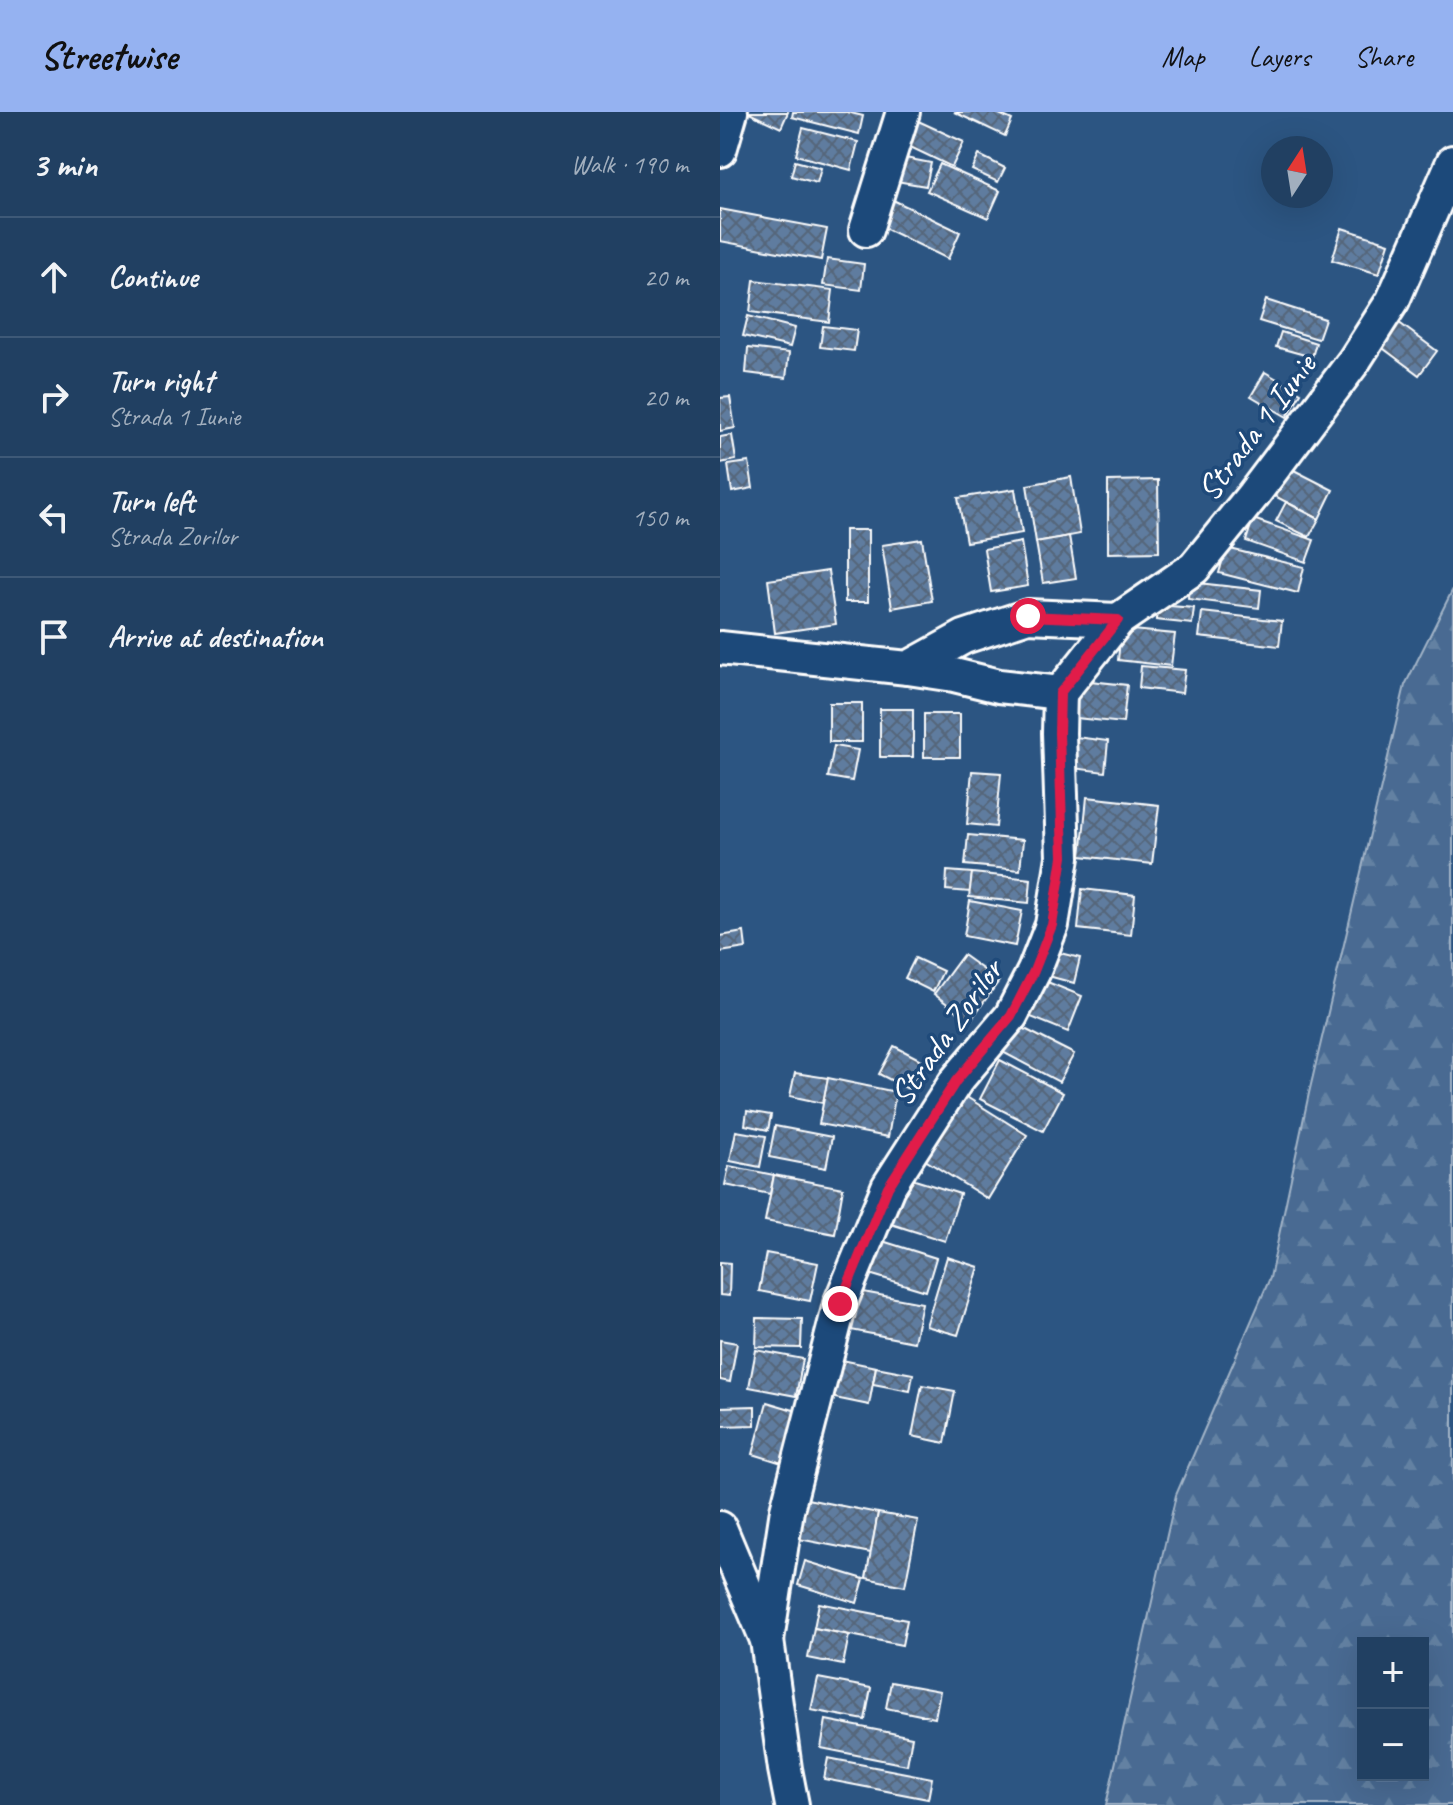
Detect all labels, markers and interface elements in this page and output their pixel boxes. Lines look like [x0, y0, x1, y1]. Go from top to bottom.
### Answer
text: Streetwise [40, 33, 177, 80]
text: Map [1162, 39, 1205, 74]
text: Layers [1249, 39, 1310, 74]
text: Share [1354, 39, 1413, 74]
north arrow [1261, 136, 1333, 208]
text: 3 min [32, 143, 97, 186]
text: Walk · 190 m [571, 148, 688, 181]
icon: ahead [32, 255, 76, 299]
text: Continue [108, 258, 198, 296]
text: 20 m [644, 261, 688, 294]
street label: Strada 1 Iunie [1187, 343, 1326, 509]
text: Turn right [108, 362, 213, 400]
icon: right [32, 375, 76, 419]
text: 20 m [644, 381, 688, 414]
text: Strada 1 Iunie [108, 400, 240, 433]
text: Turn left [108, 482, 195, 520]
icon: left [32, 495, 76, 539]
text: 150 m [632, 501, 688, 534]
text: Strada Zorilor [108, 520, 237, 553]
route start [1010, 598, 1046, 634]
icon: arrive [32, 615, 76, 659]
text: Arrive at destination [108, 618, 323, 656]
street label: Strada Zorilor [880, 948, 1014, 1114]
route end [822, 1286, 858, 1322]
map controls [1357, 1637, 1429, 1781]
button: + [1357, 1637, 1429, 1709]
button: − [1357, 1709, 1429, 1781]

